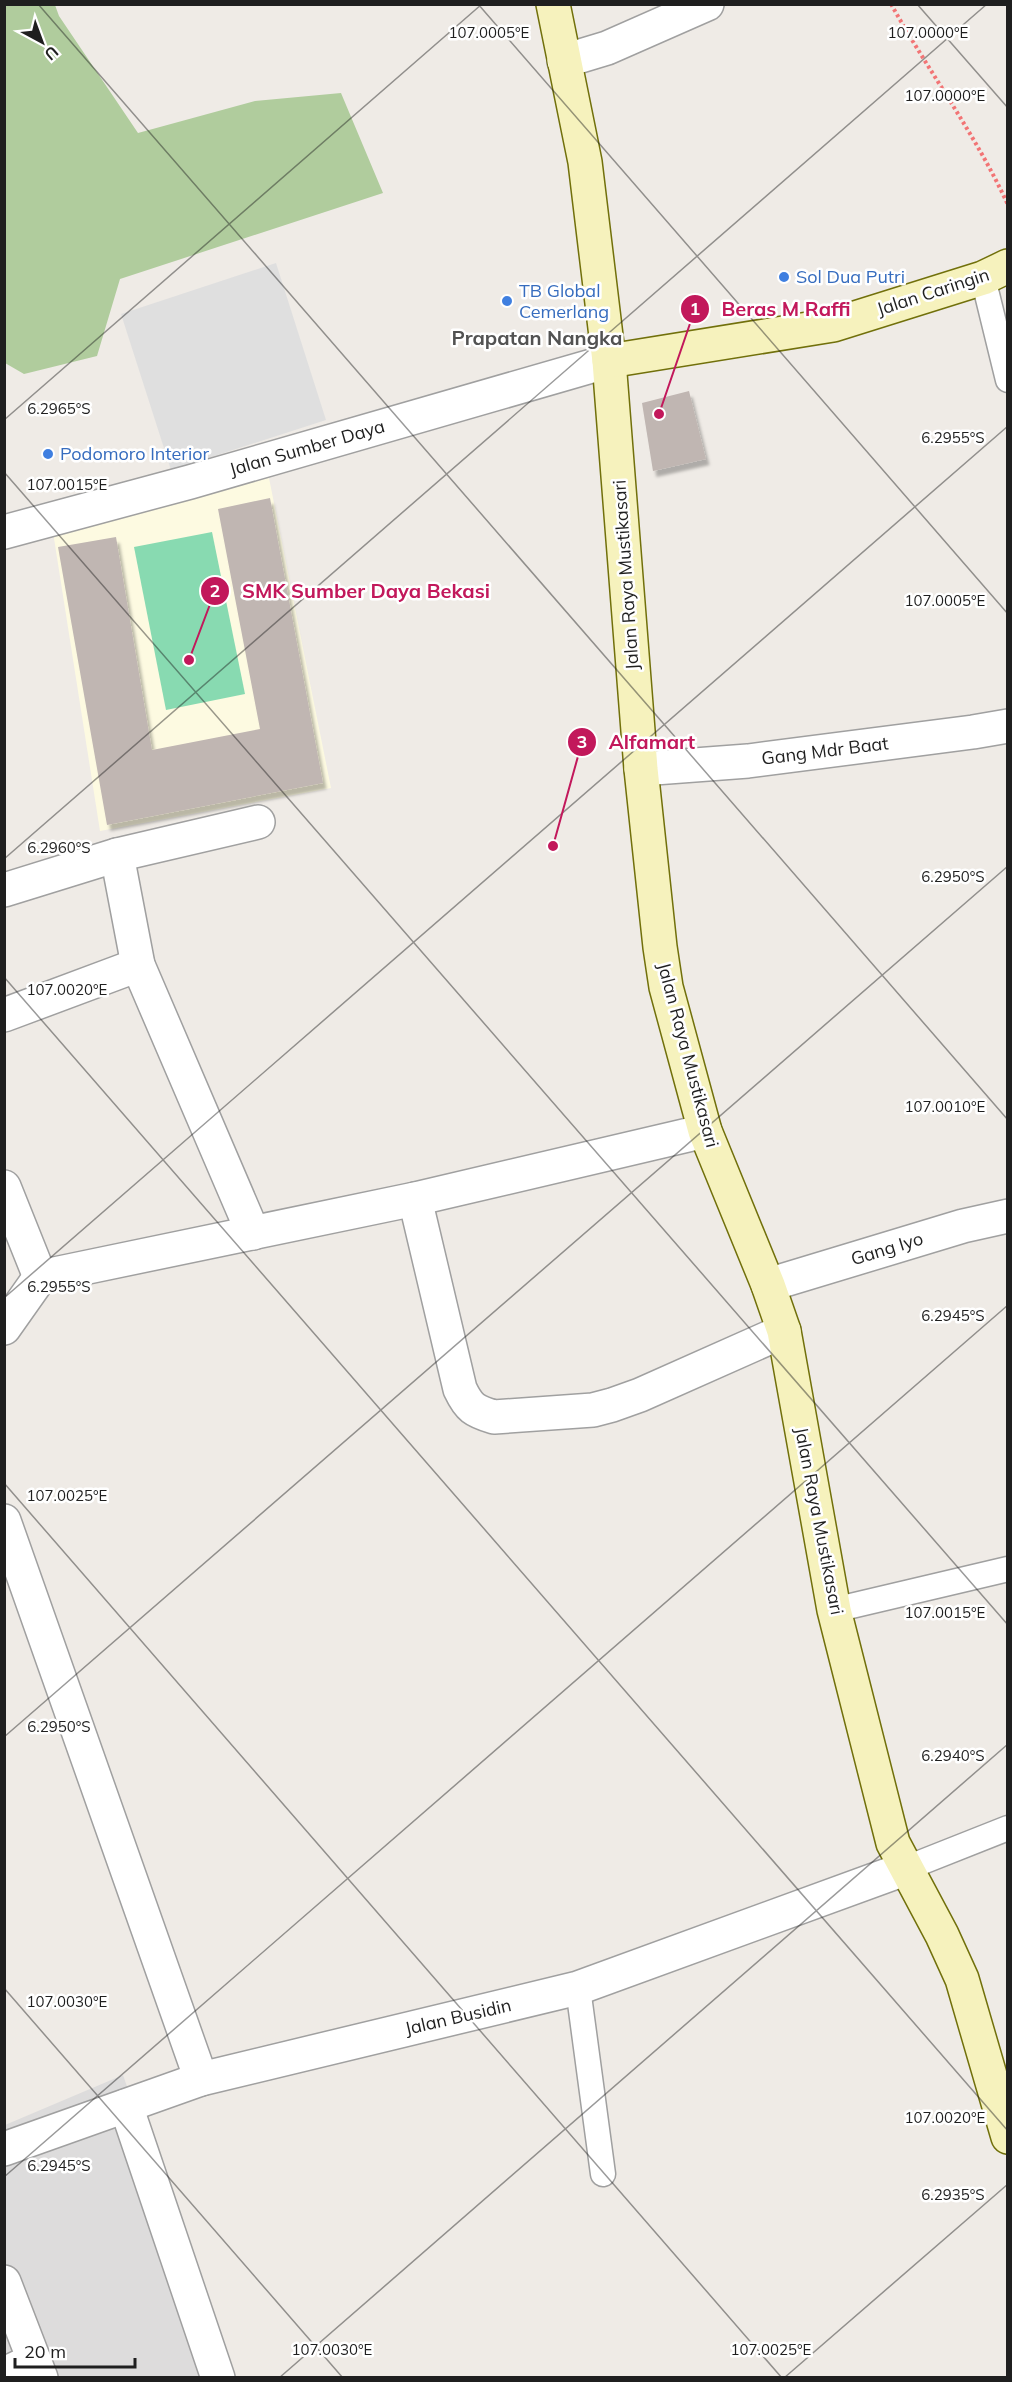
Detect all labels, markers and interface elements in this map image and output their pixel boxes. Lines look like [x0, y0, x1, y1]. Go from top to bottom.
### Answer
north arrow [12, 12, 72, 72]
text: 107.0005°E [449, 23, 530, 42]
text: 107.0000°E [888, 23, 969, 42]
text: U [41, 42, 63, 65]
text: 107.0000°E [905, 86, 986, 105]
street label: Jalan Caringin [874, 263, 992, 321]
place label: Sol Dua Putri [796, 265, 905, 288]
marker: Sol Dua Putri [777, 270, 791, 284]
place label: TB Global Cemerlang [519, 279, 609, 323]
callout: Beras M Raffi [680, 290, 863, 328]
marker: TB Global Cemerlang [500, 294, 514, 308]
text: Beras M Raffi [721, 296, 851, 321]
text: 1 [690, 297, 700, 320]
district label: Prapatan Nangka [452, 325, 622, 350]
text: 6.2965°S [27, 399, 91, 418]
street label: Jalan Sumber Daya [226, 414, 387, 481]
text: 6.2955°S [921, 428, 985, 447]
place label: Podomoro Interior [60, 442, 209, 465]
marker: Podomoro Interior [41, 447, 55, 461]
text: 107.0015°E [27, 475, 108, 494]
street label: Jalan Raya Mustikasari [607, 479, 644, 671]
callout: SMK Sumber Daya Bekasi [200, 572, 502, 610]
text: SMK Sumber Daya Bekasi [242, 578, 490, 603]
text: 2 [210, 579, 220, 602]
text: 107.0005°E [905, 591, 986, 610]
callout: Alfamart [567, 723, 707, 761]
text: Alfamart [609, 729, 696, 754]
text: 3 [577, 730, 587, 753]
street label: Gang Mdr Baat [760, 731, 890, 770]
text: 6.2960°S [27, 838, 91, 857]
text: 6.2950°S [921, 867, 985, 886]
street label: Jalan Raya Mustikasari [653, 960, 724, 1150]
text: 107.0020°E [27, 980, 108, 999]
text: 107.0010°E [905, 1097, 986, 1116]
street label: Gang Iyo [848, 1227, 926, 1270]
text: 6.2955°S [27, 1277, 91, 1296]
text: 6.2945°S [921, 1306, 985, 1325]
street label: Jalan Raya Mustikasari [790, 1425, 849, 1617]
text: 107.0025°E [27, 1486, 108, 1505]
text: 107.0015°E [905, 1603, 986, 1622]
text: 6.2950°S [27, 1717, 91, 1736]
text: 6.2940°S [921, 1746, 985, 1765]
text: 107.0030°E [27, 1992, 108, 2011]
street label: Jalan Busidin [402, 1993, 513, 2040]
text: 107.0020°E [905, 2108, 986, 2127]
text: 6.2945°S [27, 2156, 91, 2175]
text: 6.2935°S [921, 2185, 985, 2204]
scale bar [15, 2331, 135, 2369]
text: 20 m [24, 2340, 66, 2363]
text: 107.0030°E [292, 2340, 373, 2359]
text: 107.0025°E [731, 2340, 812, 2359]

